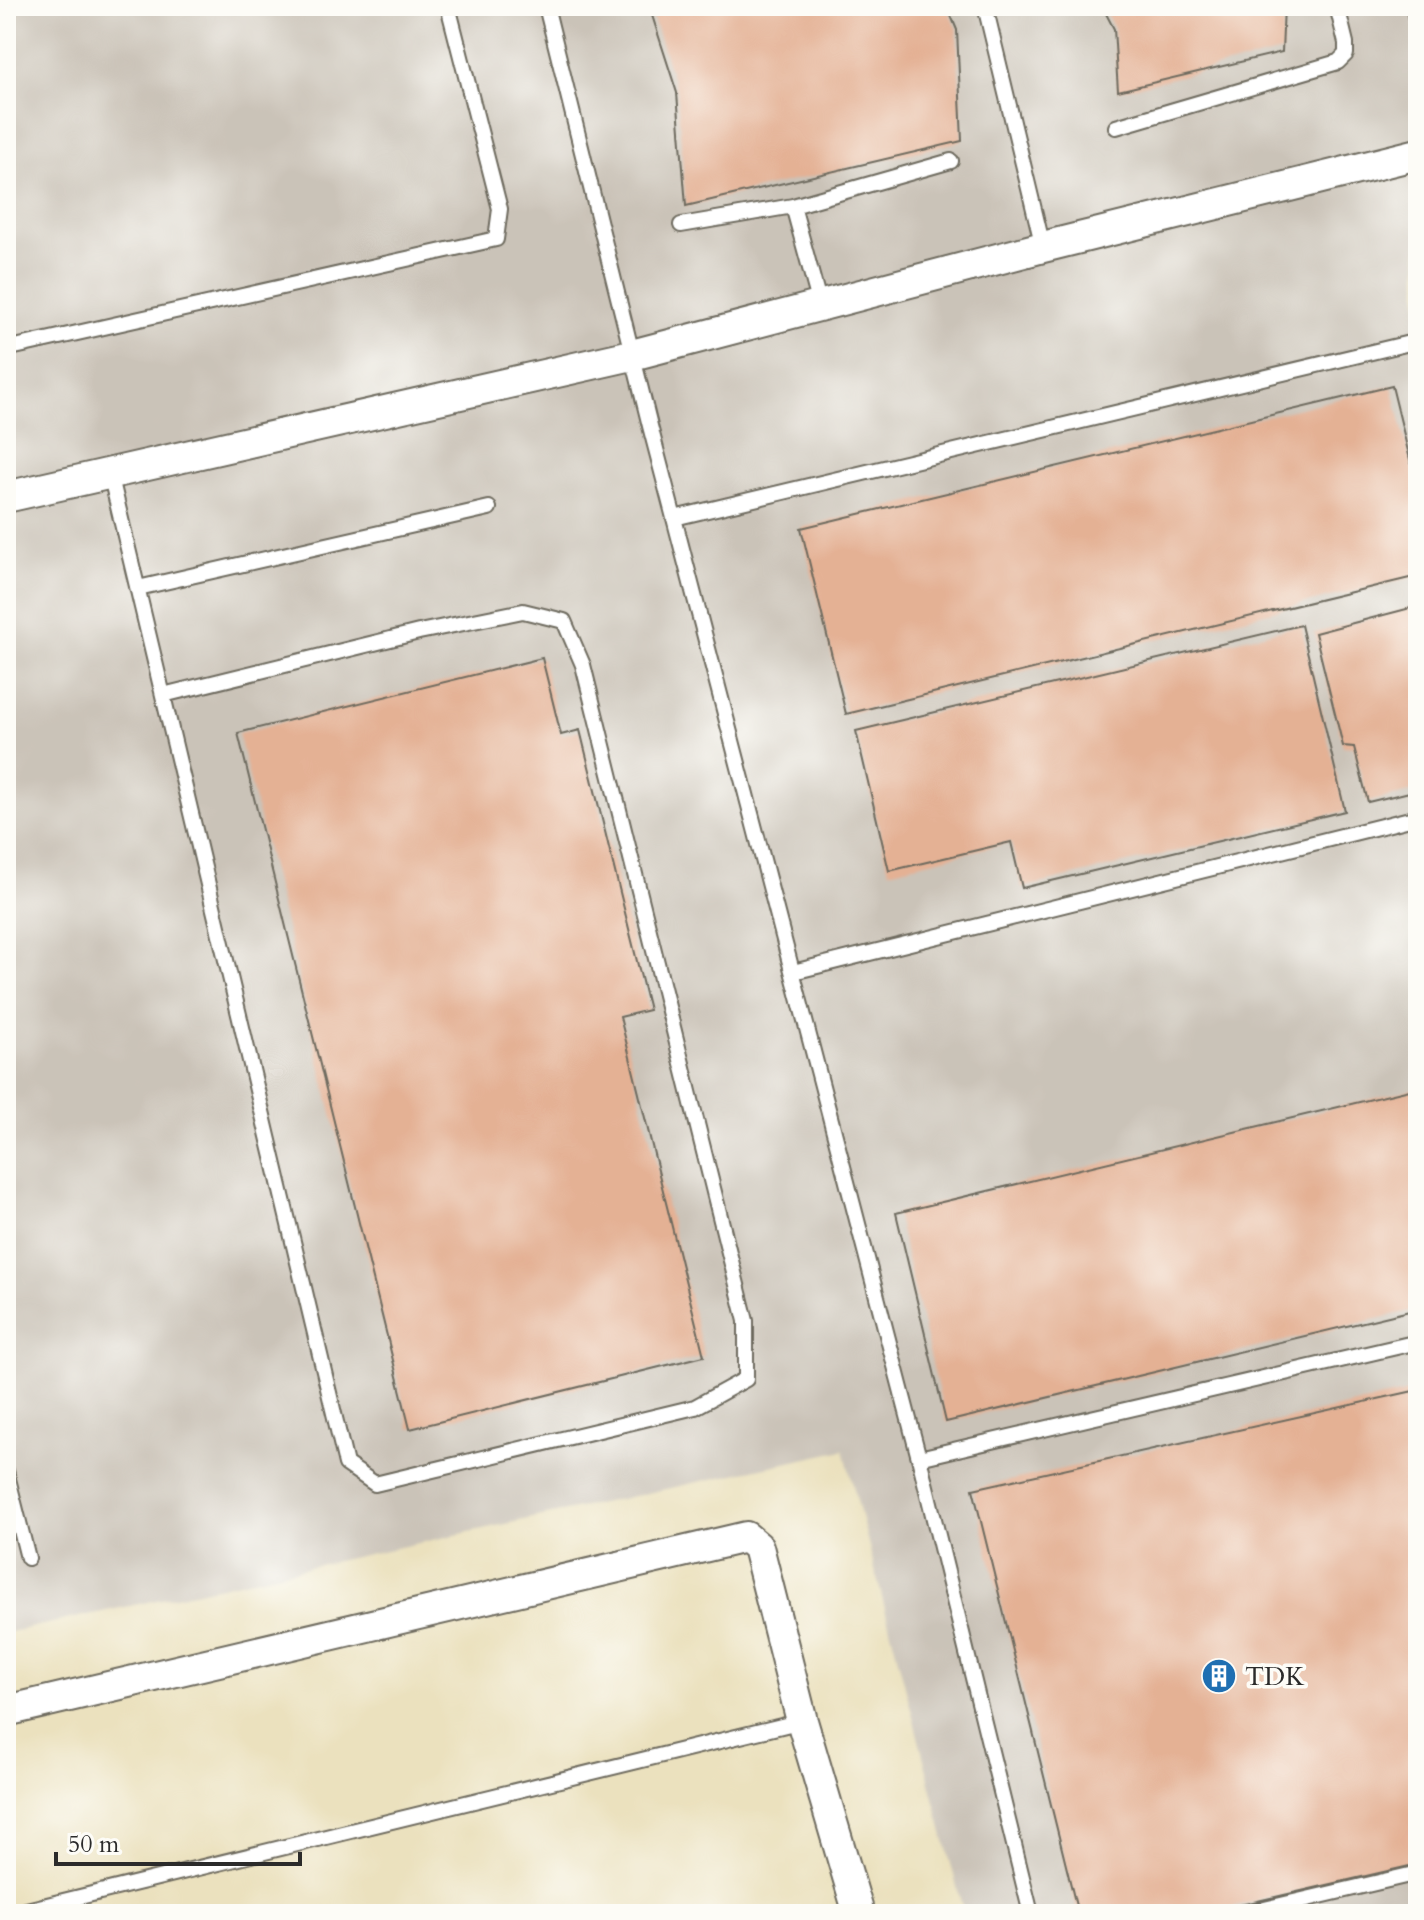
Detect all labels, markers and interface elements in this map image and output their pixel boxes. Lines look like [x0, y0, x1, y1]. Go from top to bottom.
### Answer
building icon: TDK [1200, 1657, 1238, 1695]
place label: TDK [1245, 1659, 1305, 1694]
scale bar [56, 1816, 300, 1866]
text: 50 m [68, 1828, 120, 1861]

